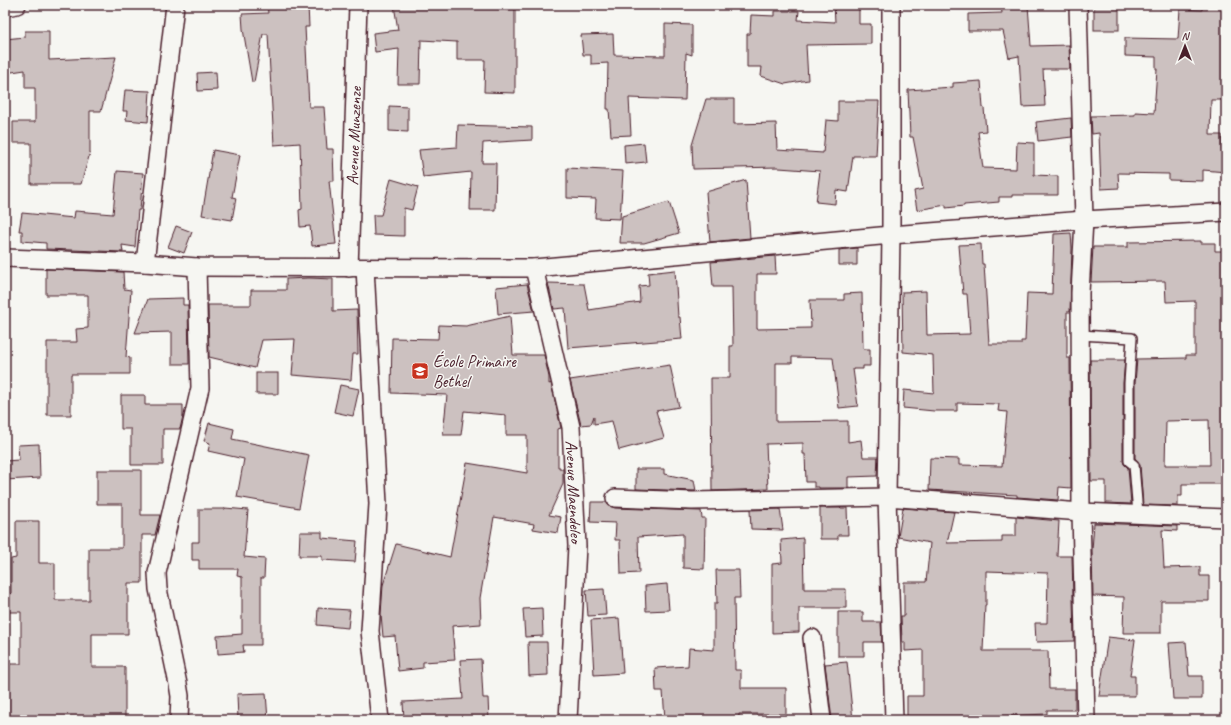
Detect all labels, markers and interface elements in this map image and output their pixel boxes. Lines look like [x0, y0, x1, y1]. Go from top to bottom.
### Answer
north arrow [1165, 26, 1205, 66]
text: N [1182, 29, 1191, 43]
street label: Avenue Munzenze [341, 85, 366, 186]
place label: École Primaire Bethel [433, 350, 517, 392]
school or university icon: École Primaire Bethel [410, 361, 430, 381]
street label: Avenue Maendeleo [561, 440, 587, 545]

